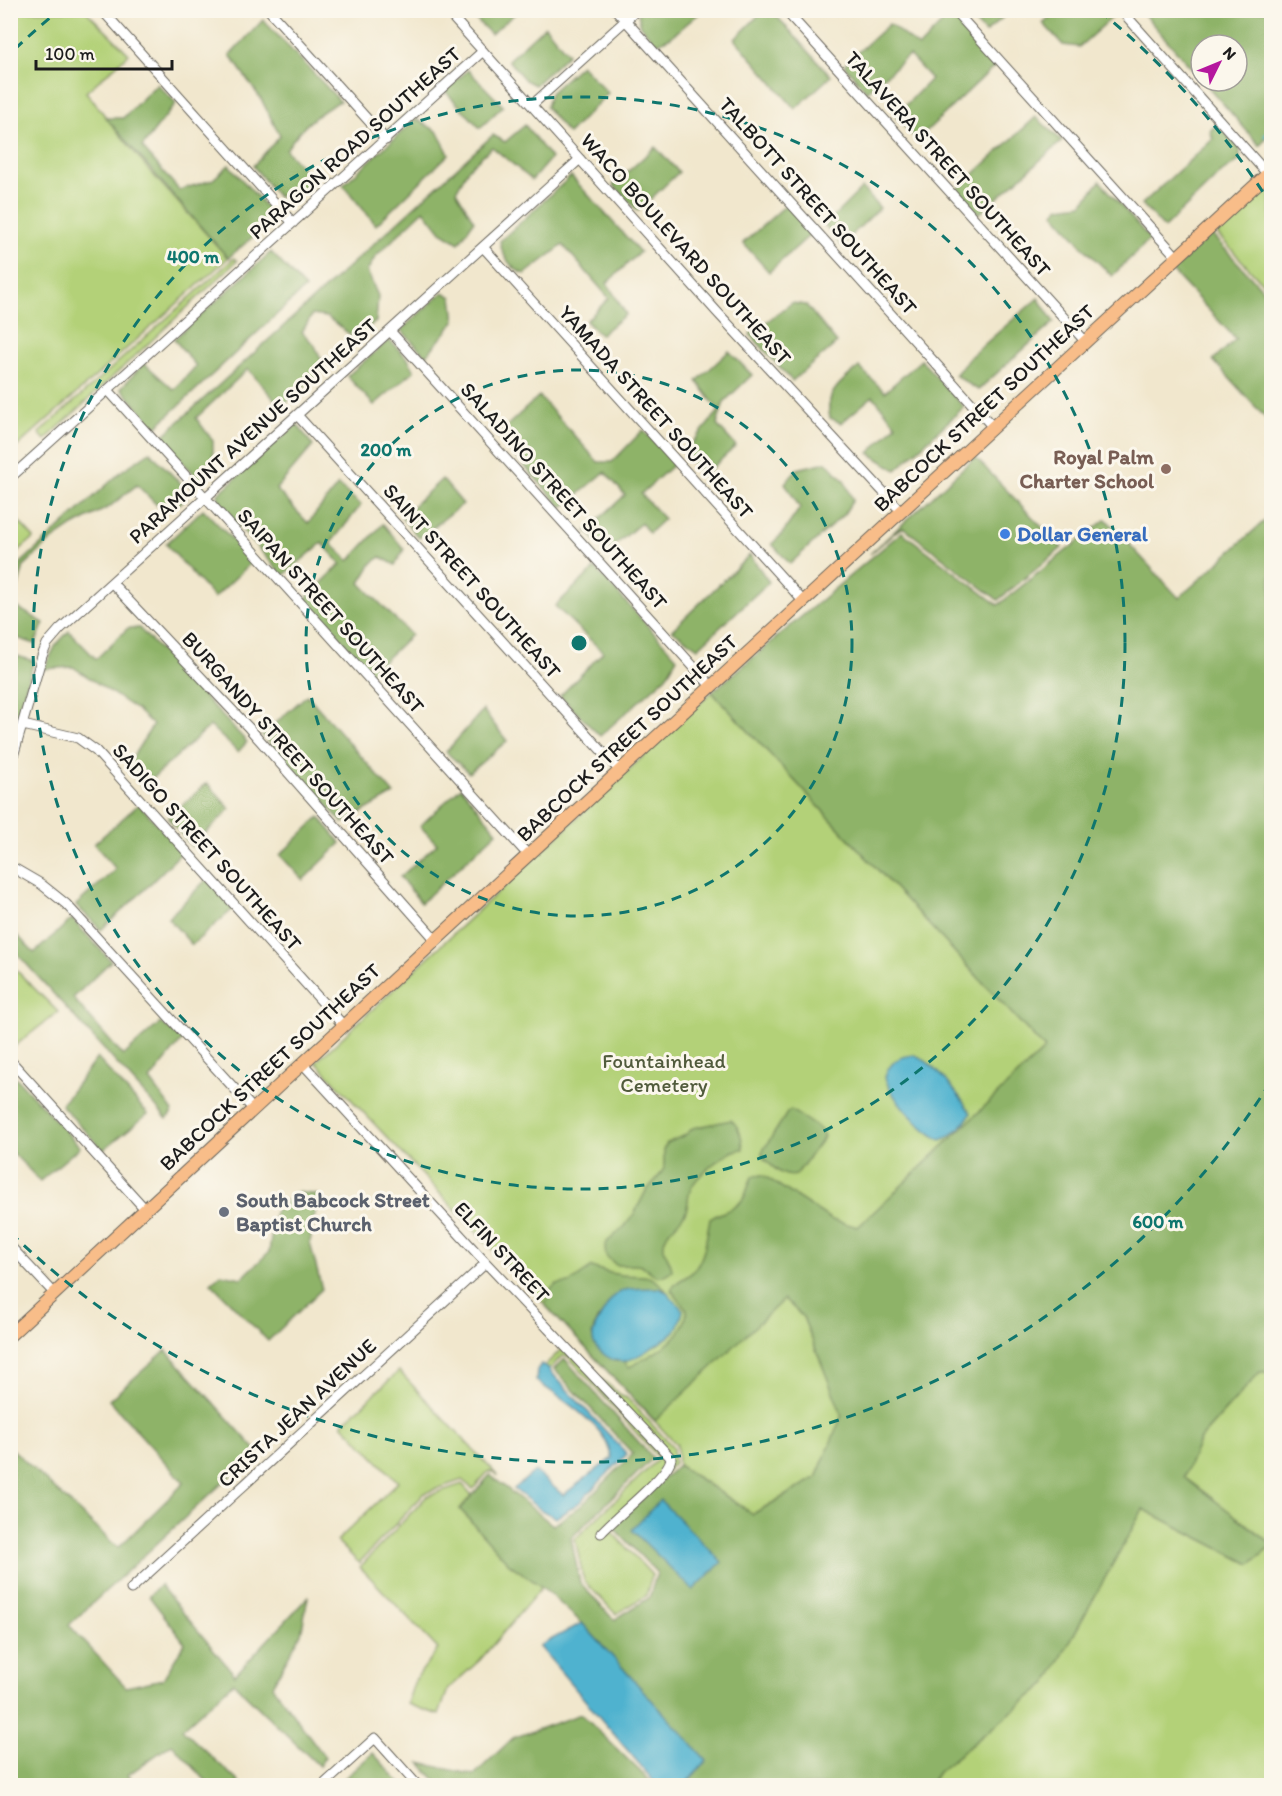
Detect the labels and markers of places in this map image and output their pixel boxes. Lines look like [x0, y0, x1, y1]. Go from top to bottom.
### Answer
place label: Royal Palm Charter School [1020, 444, 1155, 493]
marker: Royal Palm Charter School [1159, 462, 1173, 476]
place label: Dollar General [1017, 521, 1149, 546]
marker: Dollar General [998, 527, 1012, 541]
centre of rings [569, 633, 589, 653]
place label: South Babcock Street Baptist Church [236, 1187, 430, 1237]
marker: South Babcock Street Baptist Church [217, 1205, 231, 1219]

